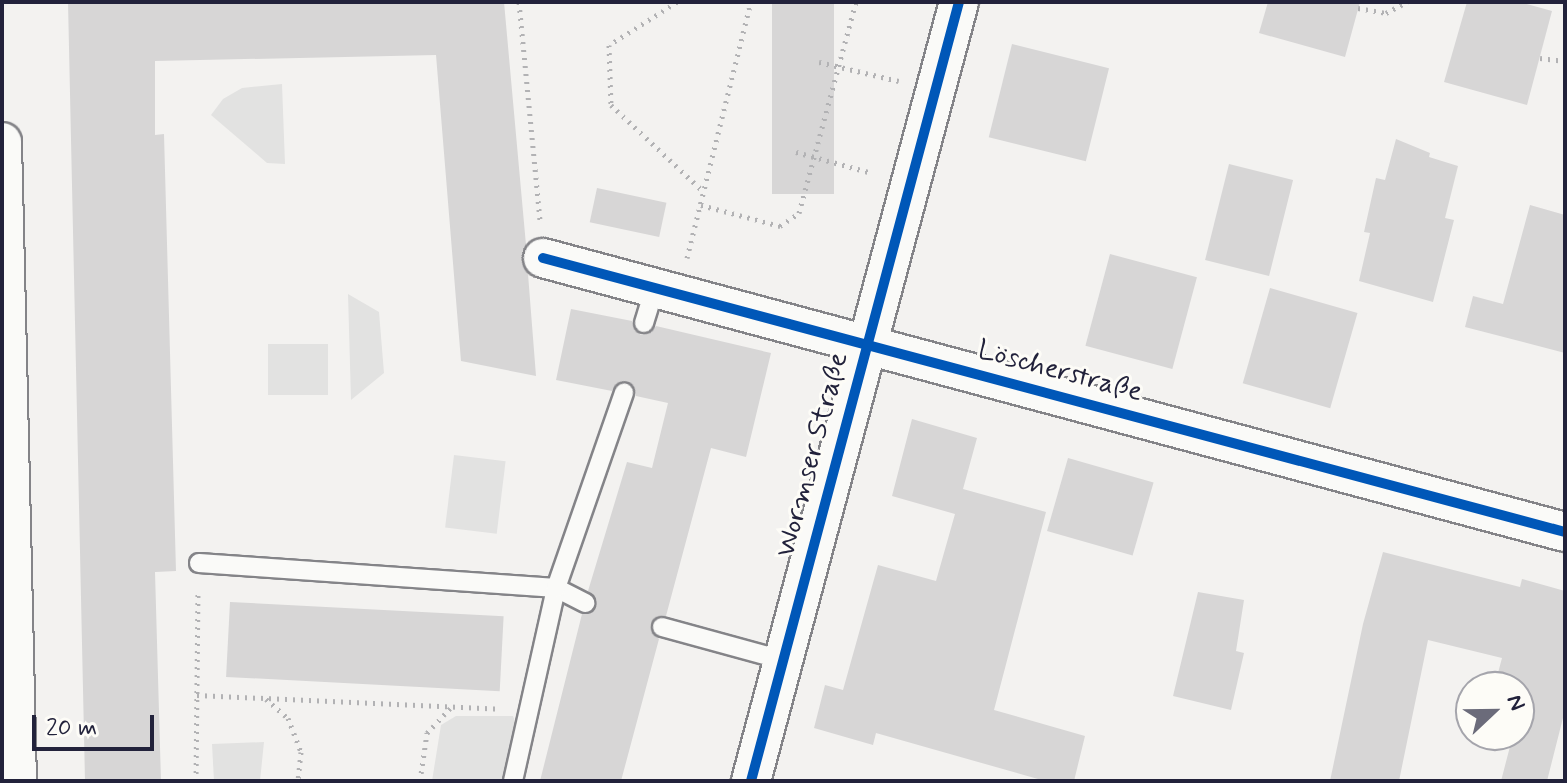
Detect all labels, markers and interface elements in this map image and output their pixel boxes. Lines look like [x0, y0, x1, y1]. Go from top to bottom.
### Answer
street label: Löscherstraße [974, 334, 1146, 410]
street label: Wormser Straße [770, 351, 856, 559]
north arrow [1455, 671, 1535, 751]
text: N [1500, 691, 1531, 715]
scale bar [36, 699, 158, 749]
text: 20 m [46, 713, 97, 744]

